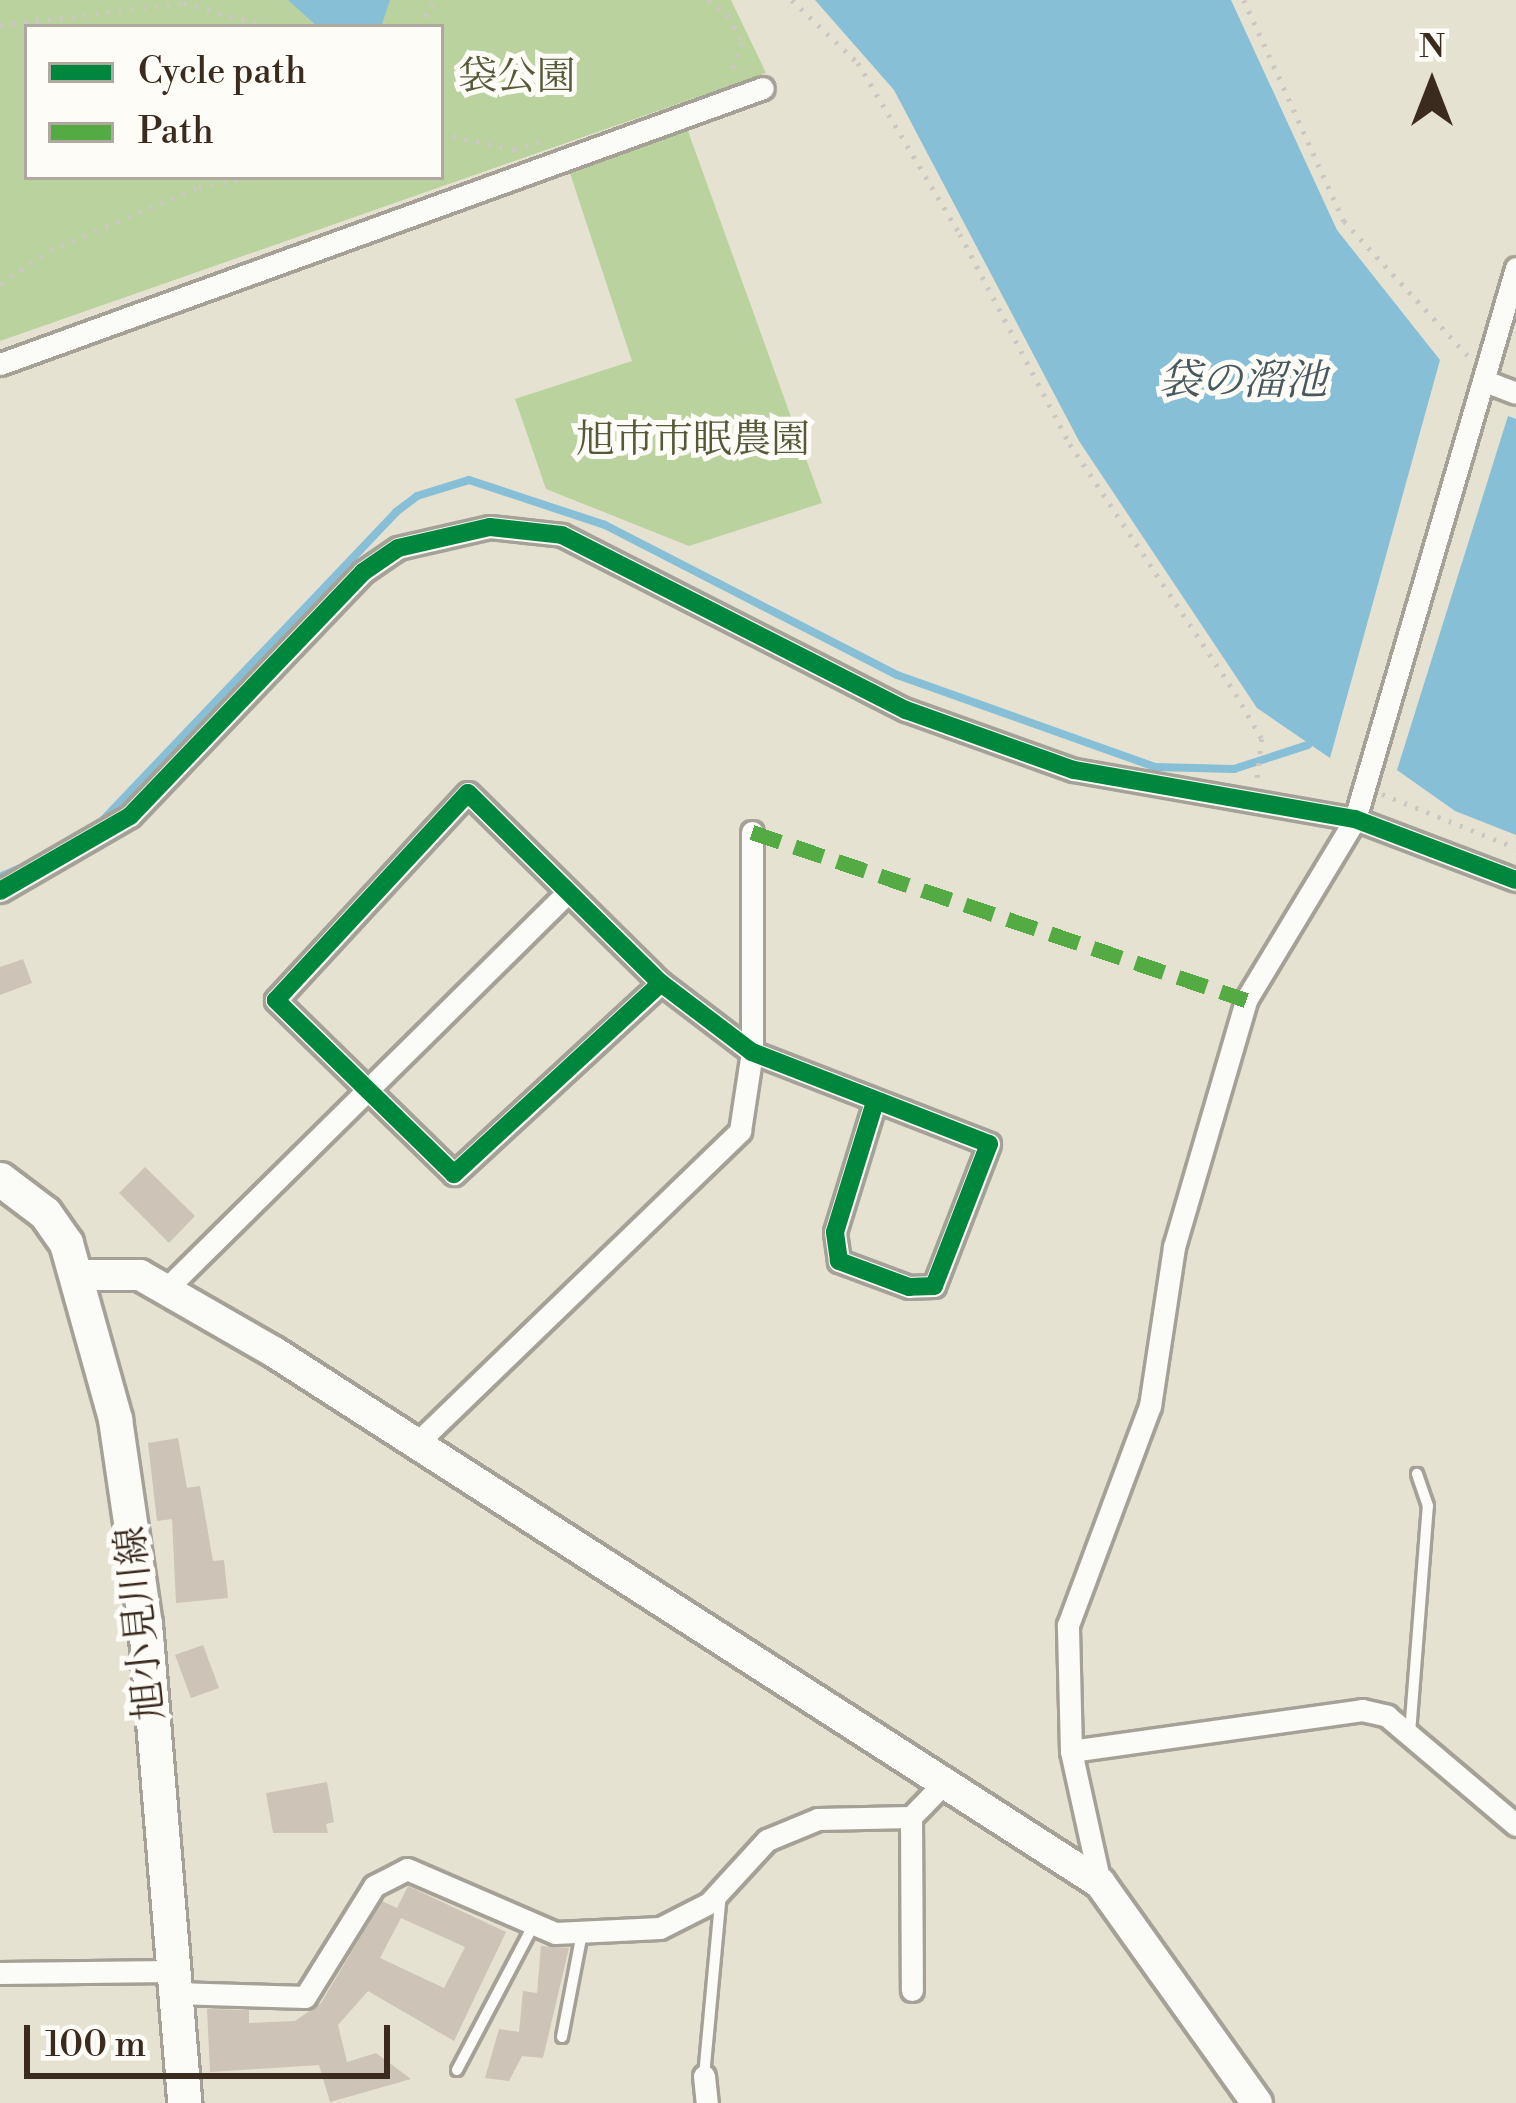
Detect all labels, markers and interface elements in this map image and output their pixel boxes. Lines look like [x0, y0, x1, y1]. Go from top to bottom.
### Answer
legend [24, 24, 444, 180]
north arrow [1372, 24, 1492, 144]
text: N [1419, 27, 1445, 68]
text: Cycle path [138, 50, 306, 95]
park label: 袋公園 [459, 55, 575, 101]
text: Path [138, 110, 214, 155]
water label: 袋の溜池 [1159, 357, 1327, 407]
park label: 旭市市眠農園 [576, 418, 810, 464]
street label: 旭小見川線 [109, 1524, 175, 1722]
scale bar [30, 2001, 396, 2075]
text: 100 m [45, 2023, 146, 2068]

